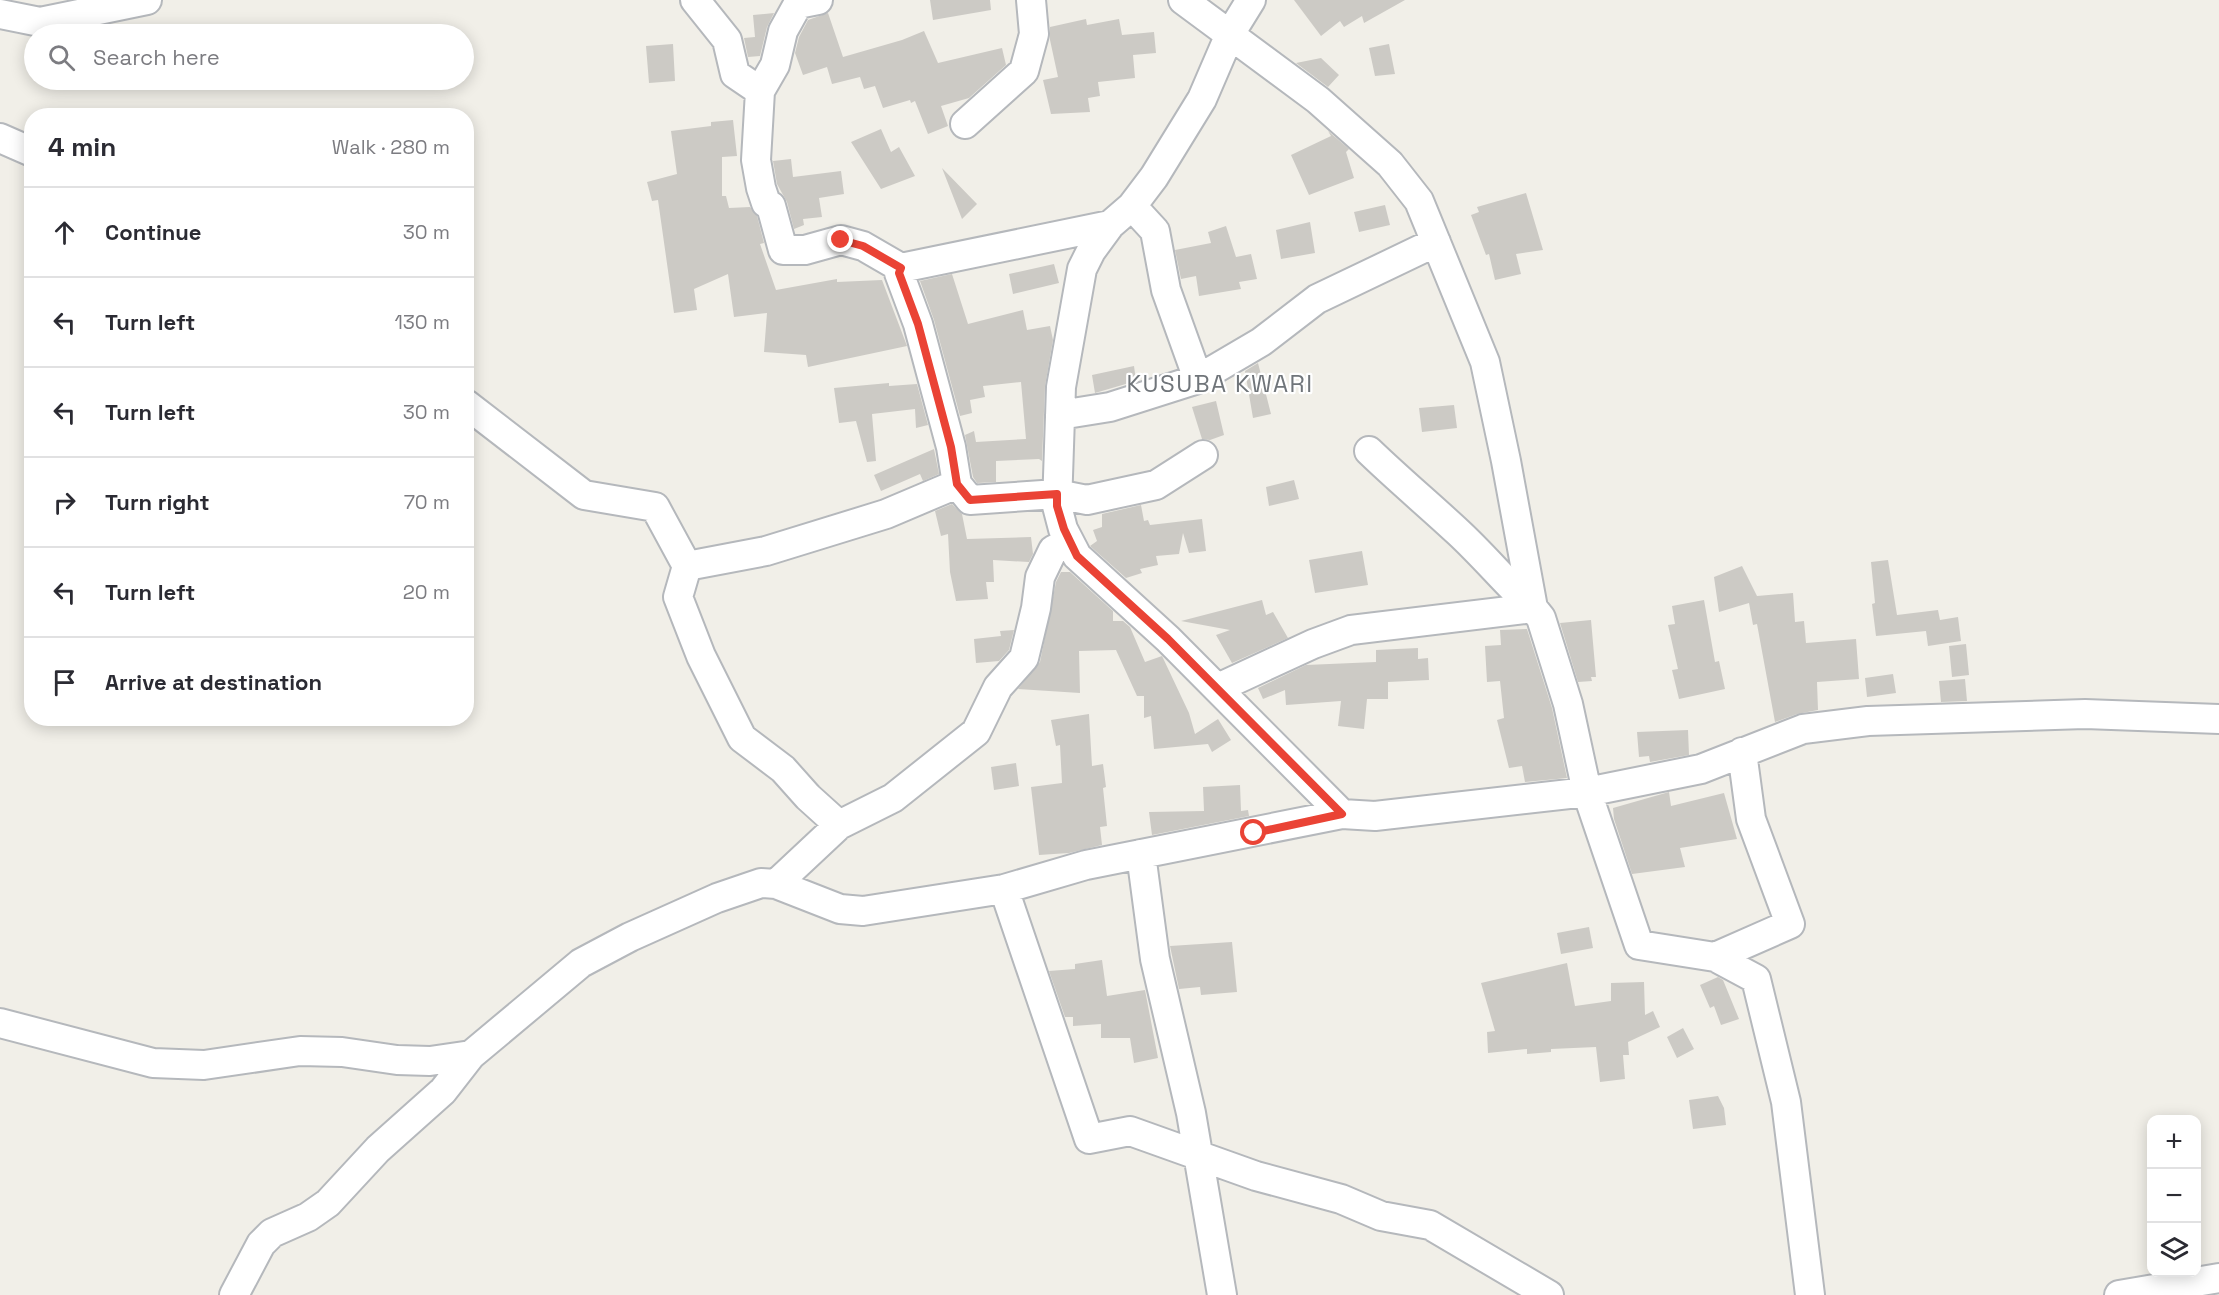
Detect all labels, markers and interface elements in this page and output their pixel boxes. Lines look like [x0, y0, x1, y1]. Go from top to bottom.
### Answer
search box [24, 24, 474, 90]
icon: search [45, 41, 78, 74]
text: Search here [93, 43, 220, 71]
text: 4 min [48, 130, 116, 164]
text: Walk · 280 m [332, 134, 450, 160]
icon: ahead [48, 216, 81, 249]
text: Continue [105, 218, 201, 246]
text: 30 m [403, 219, 450, 245]
route end [827, 226, 853, 252]
icon: left [48, 306, 81, 339]
text: Turn left [105, 308, 195, 336]
text: 130 m [394, 309, 450, 335]
district label: KUSUBA KWARI [1126, 368, 1314, 399]
icon: left [48, 396, 81, 429]
text: Turn left [105, 398, 195, 426]
text: 30 m [403, 399, 450, 425]
icon: right [48, 486, 81, 519]
text: Turn right [105, 488, 210, 516]
text: 70 m [404, 489, 450, 515]
icon: left [48, 576, 81, 609]
text: Turn left [105, 578, 195, 606]
text: 20 m [403, 579, 450, 605]
icon: arrive [48, 666, 81, 699]
text: Arrive at destination [105, 668, 322, 696]
route start [1240, 819, 1266, 845]
map controls [2147, 1115, 2201, 1277]
button: + [2147, 1115, 2201, 1169]
button: − [2147, 1169, 2201, 1223]
button: layers [2147, 1223, 2201, 1277]

